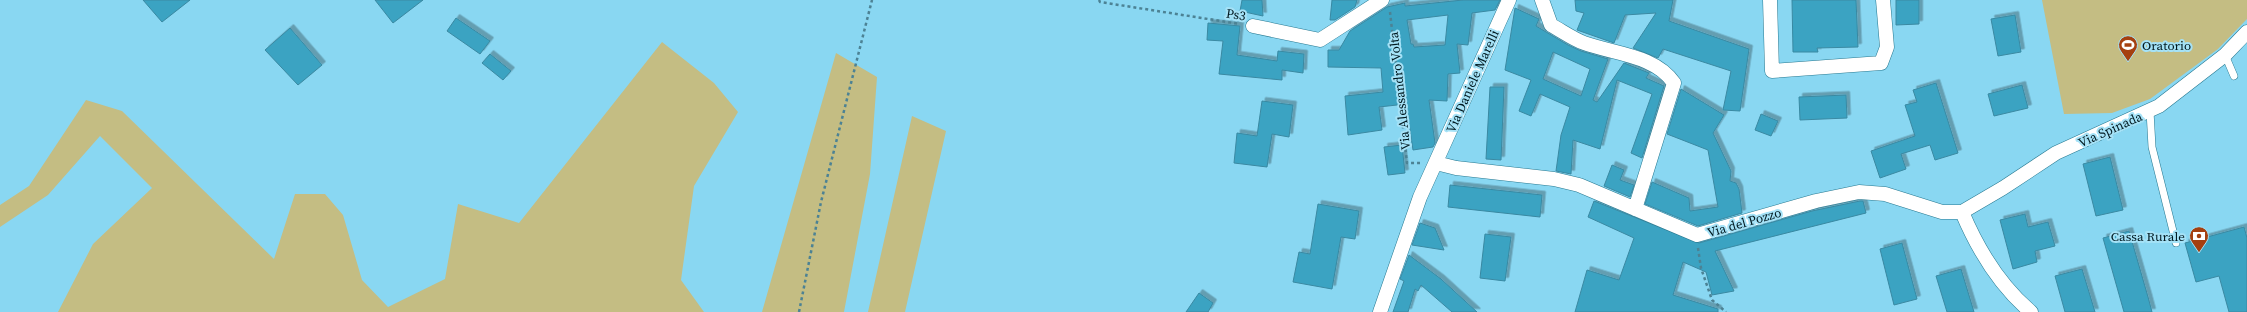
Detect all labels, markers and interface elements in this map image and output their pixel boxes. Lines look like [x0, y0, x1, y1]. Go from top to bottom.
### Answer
street label: Ps3 [1225, 5, 1247, 24]
street label: Via Daniele Marelli [1442, 27, 1503, 135]
street label: Via Alessandro Volta [1385, 31, 1414, 151]
sports icon: Oratorio [2117, 34, 2139, 62]
place label: Oratorio [2142, 37, 2191, 54]
street label: Via Spinada [2076, 108, 2145, 151]
street label: Via del Pozzo [1705, 204, 1783, 241]
bank icon: Cassa Rurale [2188, 225, 2210, 253]
place label: Cassa Rurale [2111, 228, 2185, 245]

